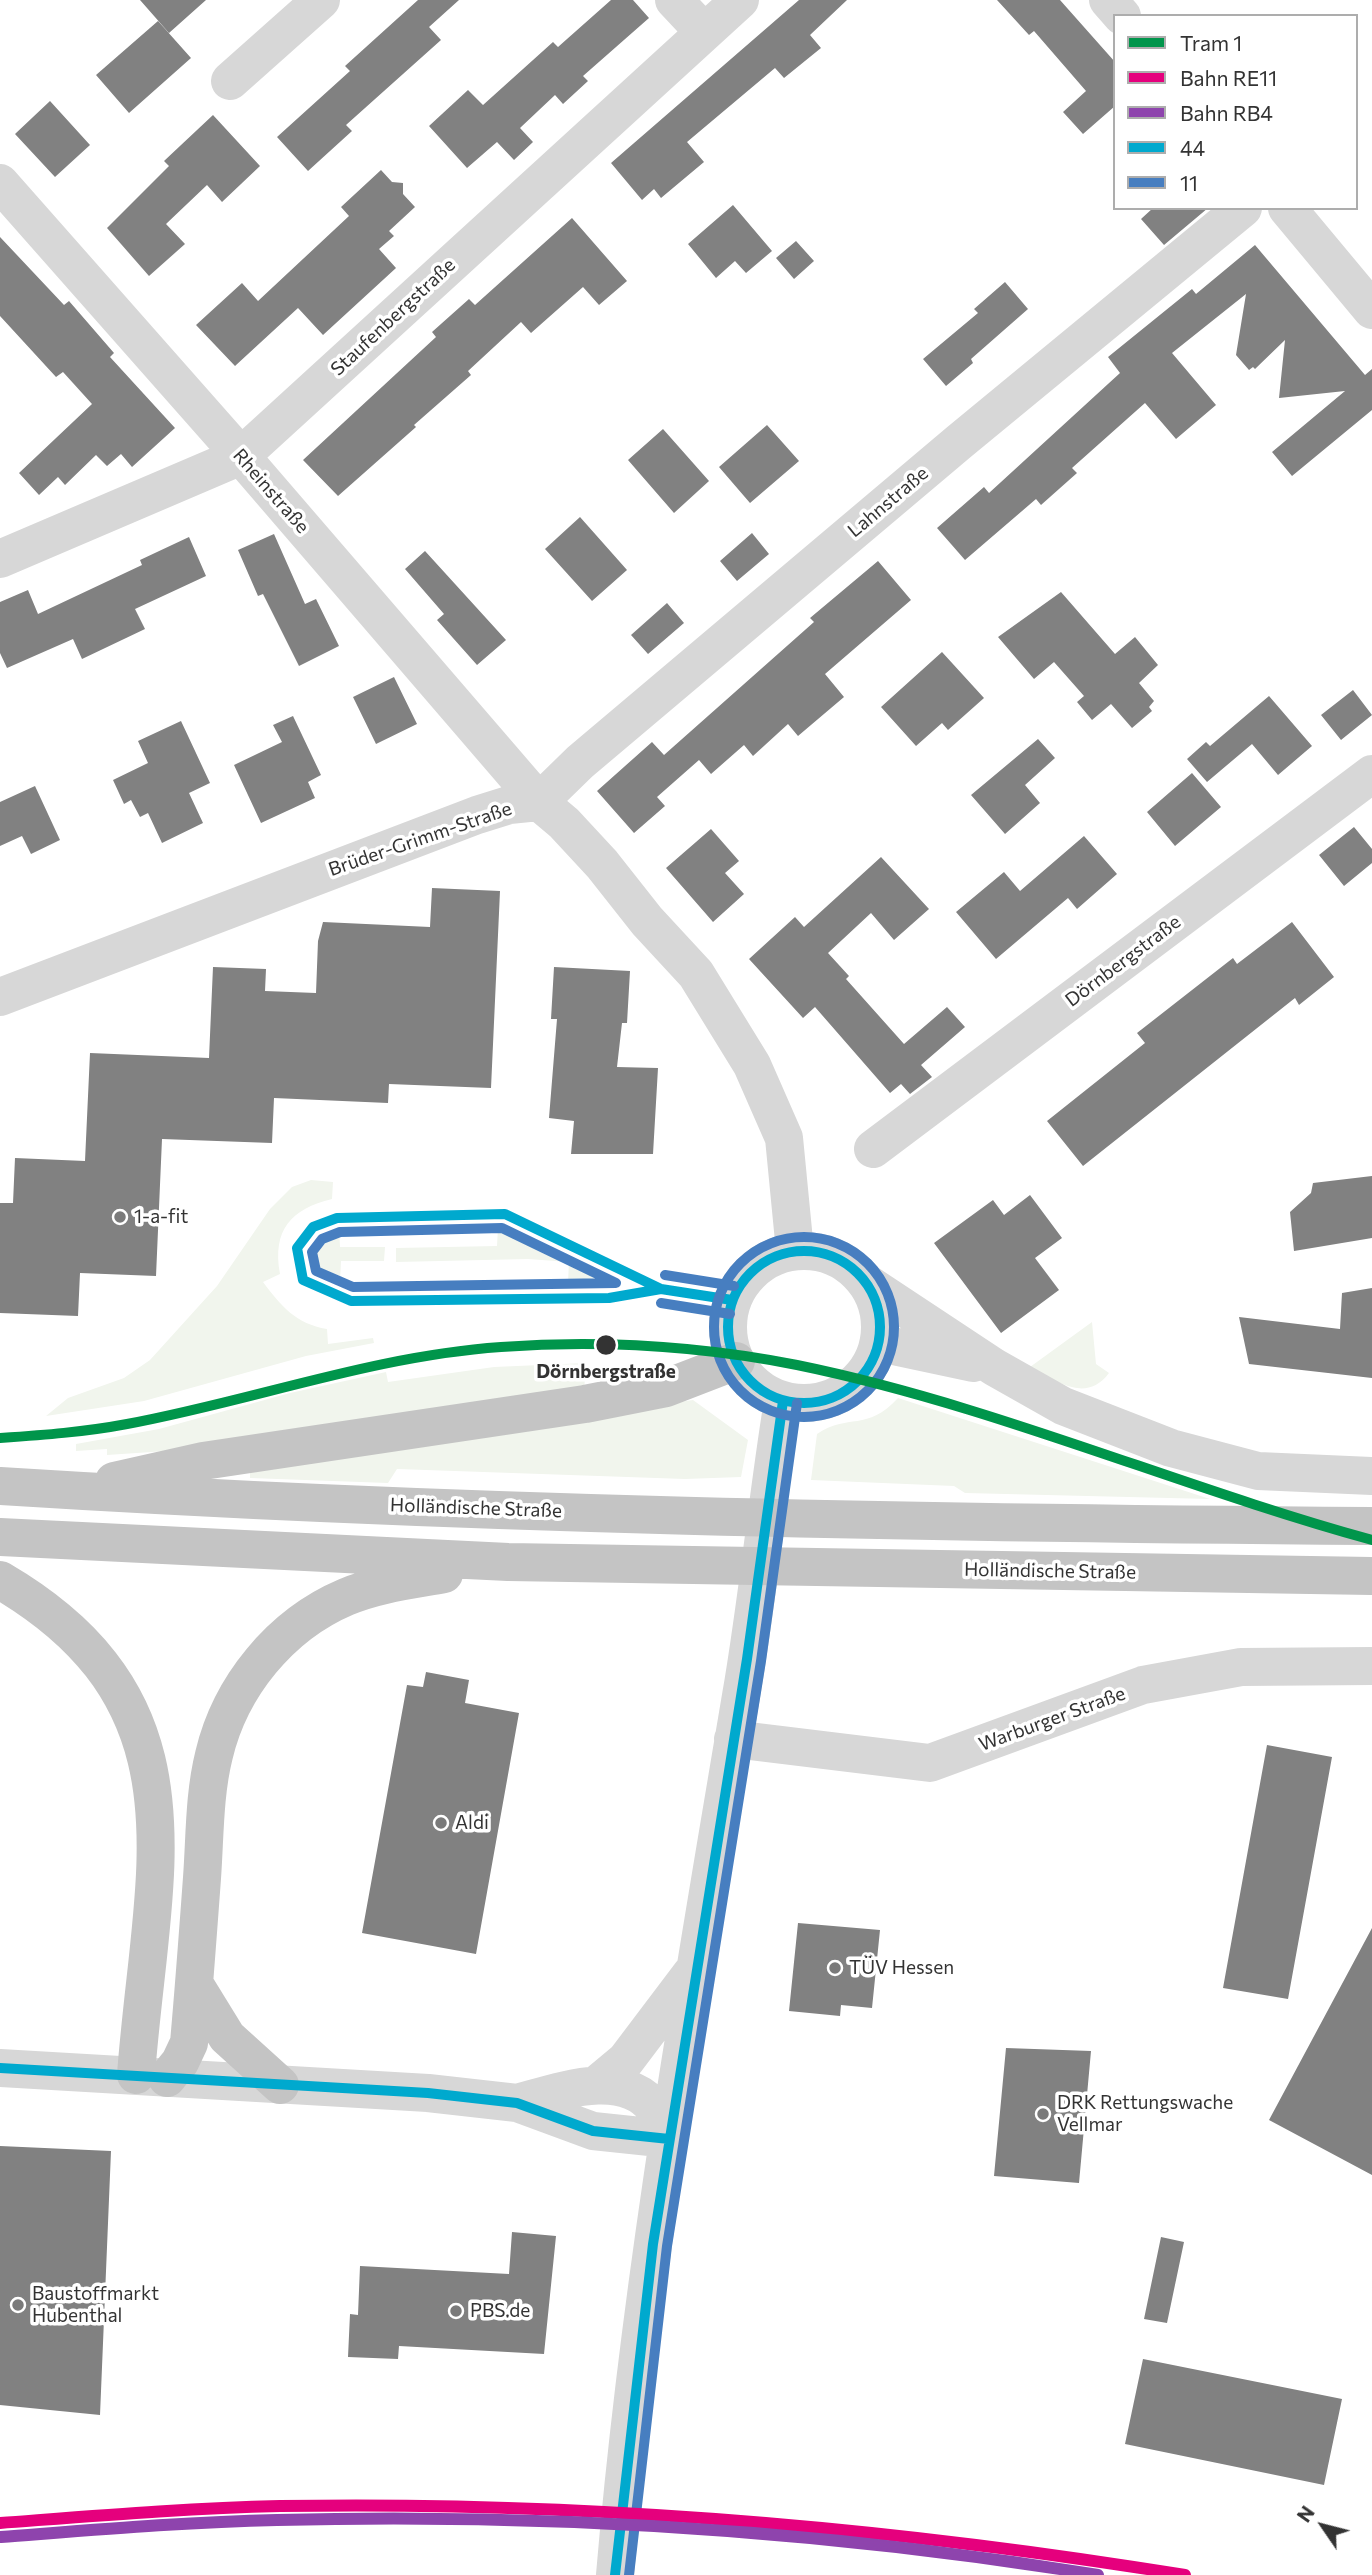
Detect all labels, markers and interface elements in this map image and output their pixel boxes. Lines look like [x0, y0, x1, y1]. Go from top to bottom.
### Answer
legend [1113, 14, 1358, 210]
text: Tram 1 [1180, 30, 1242, 55]
text: Bahn RE11 [1180, 65, 1277, 90]
text: Bahn RB4 [1180, 100, 1273, 125]
text: 44 [1180, 135, 1205, 160]
text: 11 [1180, 170, 1198, 195]
street label: Staufenbergstraße [326, 254, 460, 380]
street label: Rheinstraße [228, 444, 314, 538]
street label: Lahnstraße [843, 462, 933, 542]
street label: Brüder-Grimm-Straße [325, 797, 515, 881]
street label: Dörnbergstraße [1061, 910, 1185, 1012]
place label: 1-a-fit [134, 1206, 188, 1228]
marker: 1-a-fit [112, 1209, 128, 1225]
marker: Dörnbergstraße [594, 1333, 618, 1357]
place label: Dörnbergstraße [536, 1361, 676, 1383]
street label: Holländische Straße [390, 1494, 562, 1522]
street label: Holländische Straße [964, 1558, 1136, 1584]
street label: Warburger Straße [976, 1682, 1128, 1756]
place label: Aldi [455, 1812, 489, 1834]
marker: Aldi [433, 1815, 449, 1831]
place label: TÜV Hessen [849, 1957, 954, 1979]
marker: TÜV Hessen [827, 1960, 843, 1976]
place label: DRK Rettungswache Vellmar [1057, 2092, 1233, 2136]
marker: DRK Rettungswache Vellmar [1035, 2106, 1051, 2122]
place label: Baustoffmarkt Hubenthal [32, 2283, 159, 2327]
marker: Baustoffmarkt Hubenthal [10, 2297, 26, 2313]
place label: PBS.de [470, 2300, 530, 2322]
marker: PBS.de [448, 2303, 464, 2319]
north arrow [1288, 2491, 1358, 2561]
text: N [1292, 2501, 1319, 2526]

